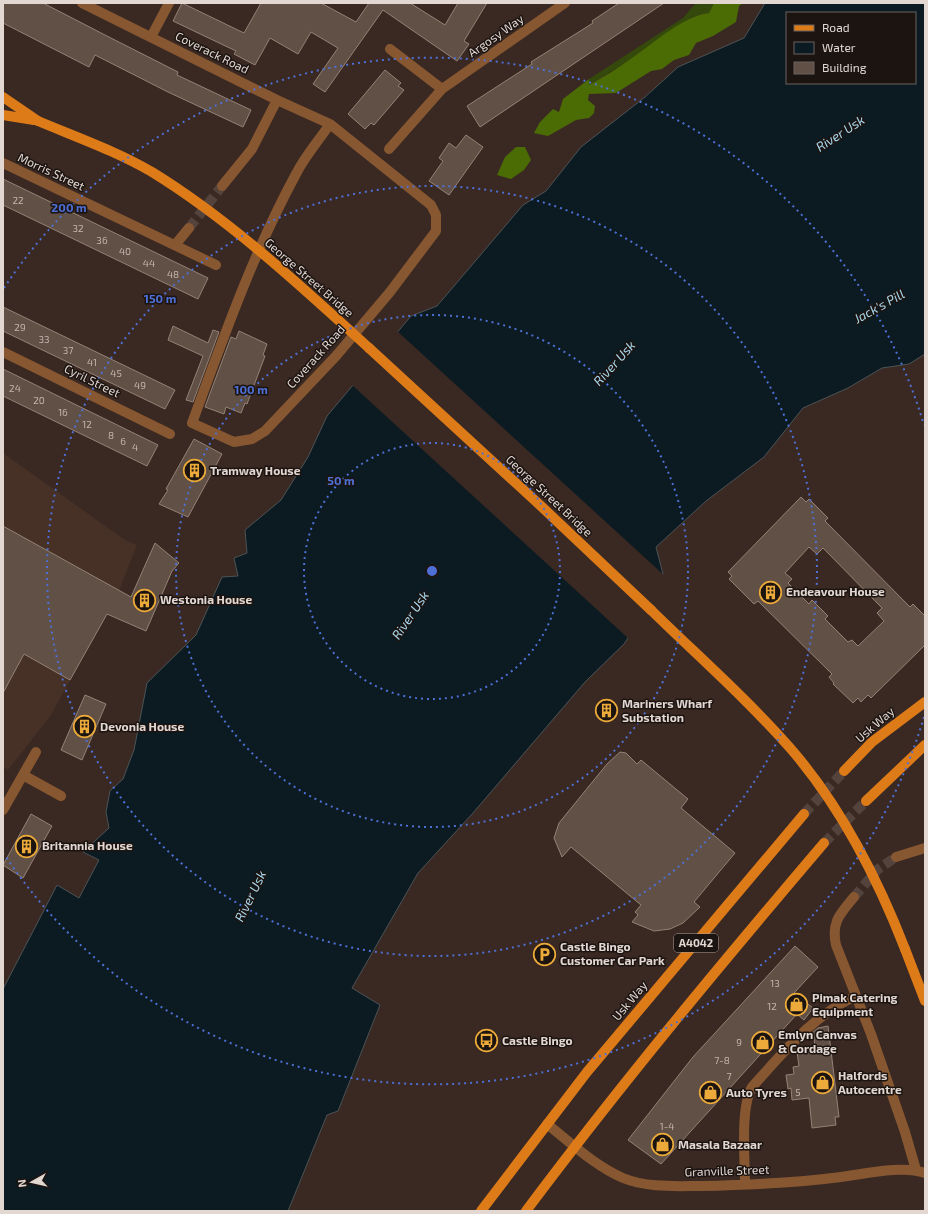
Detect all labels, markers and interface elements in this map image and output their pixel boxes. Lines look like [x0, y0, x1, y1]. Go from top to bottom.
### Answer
street label: Argosy Way [465, 11, 526, 59]
legend [786, 12, 916, 84]
text: Road [822, 20, 850, 34]
street label: Coverack Road [173, 28, 251, 76]
text: Water [822, 40, 856, 54]
text: Building [822, 60, 867, 74]
water label: River Usk [813, 111, 868, 155]
street label: Morris Street [16, 150, 87, 193]
house number: 22 [12, 194, 24, 206]
text: 200 m [51, 200, 87, 214]
house number: 32 [72, 222, 84, 234]
house number: 36 [96, 234, 108, 246]
street label: George Street Bridge [263, 235, 357, 319]
house number: 40 [119, 245, 131, 257]
house number: 44 [143, 257, 155, 269]
house number: 48 [167, 268, 179, 280]
water label: Jack's Pill [850, 285, 907, 327]
text: 150 m [144, 291, 176, 305]
house number: 29 [14, 321, 26, 333]
street label: Coverack Road [283, 322, 347, 391]
house number: 33 [38, 333, 50, 345]
water label: River Usk [590, 337, 638, 389]
house number: 37 [63, 344, 73, 356]
house number: 41 [87, 356, 97, 368]
street label: Cyril Street [62, 361, 123, 400]
house number: 45 [110, 367, 122, 379]
house number: 49 [134, 379, 146, 391]
house number: 24 [9, 382, 21, 394]
text: 100 m [234, 382, 268, 396]
house number: 20 [33, 394, 45, 406]
house number: 16 [58, 406, 68, 418]
house number: 12 [82, 418, 92, 430]
house number: 8 [108, 429, 114, 441]
house number: 6 [120, 435, 126, 447]
house number: 4 [132, 441, 138, 453]
street label: George Street Bridge [504, 452, 596, 539]
building icon: Tramway House [181, 458, 207, 484]
place label: Tramway House [210, 463, 301, 478]
text: 50 m [327, 473, 355, 487]
centre of rings [425, 564, 439, 578]
building icon: Endeavour House [757, 579, 783, 605]
place label: Endeavour House [786, 584, 885, 598]
building icon: Westonia House [132, 587, 158, 613]
water label: River Usk [388, 588, 432, 642]
place label: Westonia House [160, 592, 252, 606]
place label: Mariners Wharf Substation [622, 696, 713, 724]
building icon: Mariners Wharf Substation [593, 698, 619, 724]
street label: Usk Way [852, 703, 897, 745]
building icon: Devonia House [71, 714, 97, 740]
place label: Devonia House [100, 719, 184, 733]
building icon: Britannia House [14, 833, 40, 859]
place label: Britannia House [42, 838, 133, 852]
water label: River Usk [231, 868, 269, 924]
road number: A4042 [674, 934, 718, 952]
place label: Castle Bingo Customer Car Park [560, 939, 665, 967]
parking icon: Castle Bingo Customer Car Park [532, 941, 558, 967]
street label: Usk Way [609, 977, 650, 1023]
house number: 13 [770, 977, 780, 989]
place label: Pimak Catering Equipment [812, 990, 898, 1018]
shop icon: Pimak Catering Equipment [783, 992, 809, 1018]
house number: 12 [767, 1000, 777, 1012]
place label: Emlyn Canvas & Cordage [778, 1027, 857, 1055]
bus stop icon: Castle Bingo [473, 1028, 499, 1054]
shop icon: Emlyn Canvas & Cordage [750, 1029, 776, 1055]
place label: Castle Bingo [502, 1033, 573, 1047]
house number: 9 [736, 1036, 742, 1048]
house number: 7-8 [714, 1054, 730, 1066]
place label: Halfords Autocentre [838, 1068, 902, 1096]
house number: 7 [726, 1070, 732, 1082]
shop icon: Halfords Autocentre [809, 1070, 835, 1096]
shop icon: Auto Tyres [698, 1080, 724, 1106]
place label: Auto Tyres [726, 1085, 787, 1100]
house number: 5 [795, 1086, 801, 1098]
house number: 1-4 [660, 1120, 674, 1132]
shop icon: Masala Bazaar [650, 1132, 676, 1158]
place label: Masala Bazaar [678, 1137, 762, 1151]
north arrow [12, 1162, 52, 1202]
street label: Granville Street [684, 1162, 770, 1178]
text: N [15, 1179, 29, 1188]

